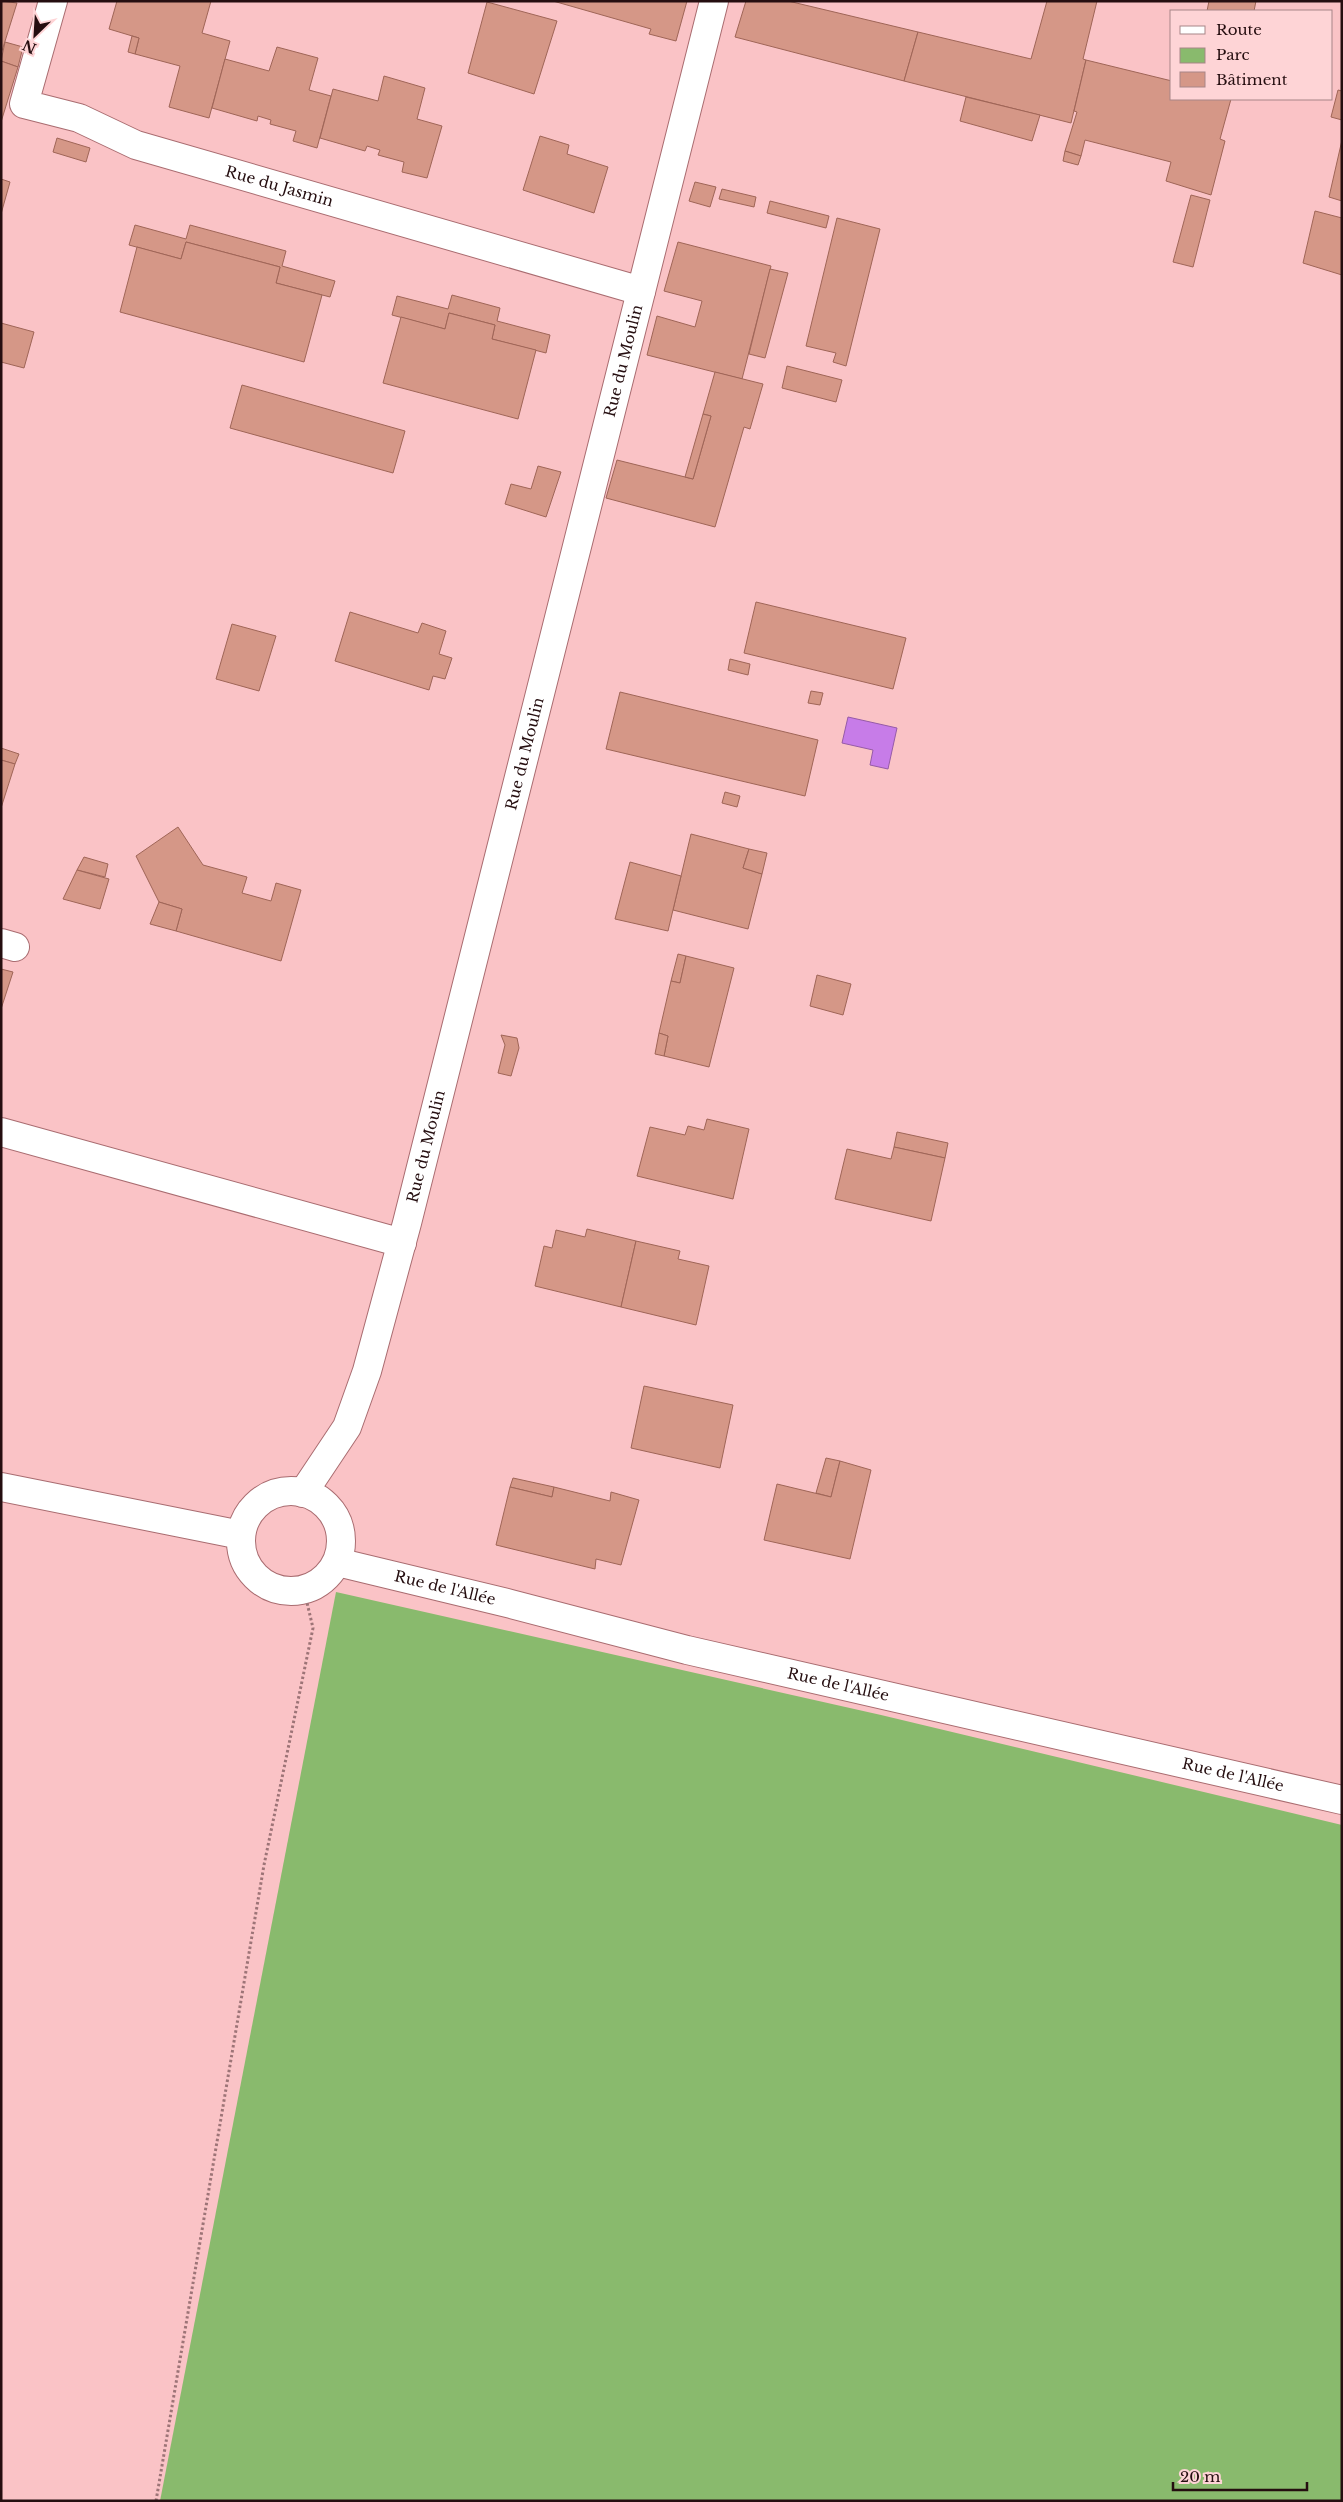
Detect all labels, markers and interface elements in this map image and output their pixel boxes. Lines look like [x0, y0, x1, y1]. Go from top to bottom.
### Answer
north arrow [10, 10, 60, 60]
legend [1170, 10, 1333, 100]
text: Route [1216, 20, 1262, 39]
text: N [20, 36, 39, 58]
text: Parc [1216, 45, 1249, 64]
text: Bâtiment [1216, 70, 1288, 89]
street label: Rue du Jasmin [223, 161, 336, 211]
street label: Rue du Moulin [600, 302, 646, 419]
street label: Rue du Moulin [501, 695, 548, 812]
street label: Rue du Moulin [402, 1088, 449, 1205]
street label: Rue de l'Allée [392, 1566, 498, 1609]
street label: Rue de l'Allée [786, 1663, 891, 1705]
street label: Rue de l'Allée [1180, 1754, 1286, 1795]
scale bar [1173, 2460, 1307, 2492]
text: 20 m [1180, 2467, 1220, 2486]

